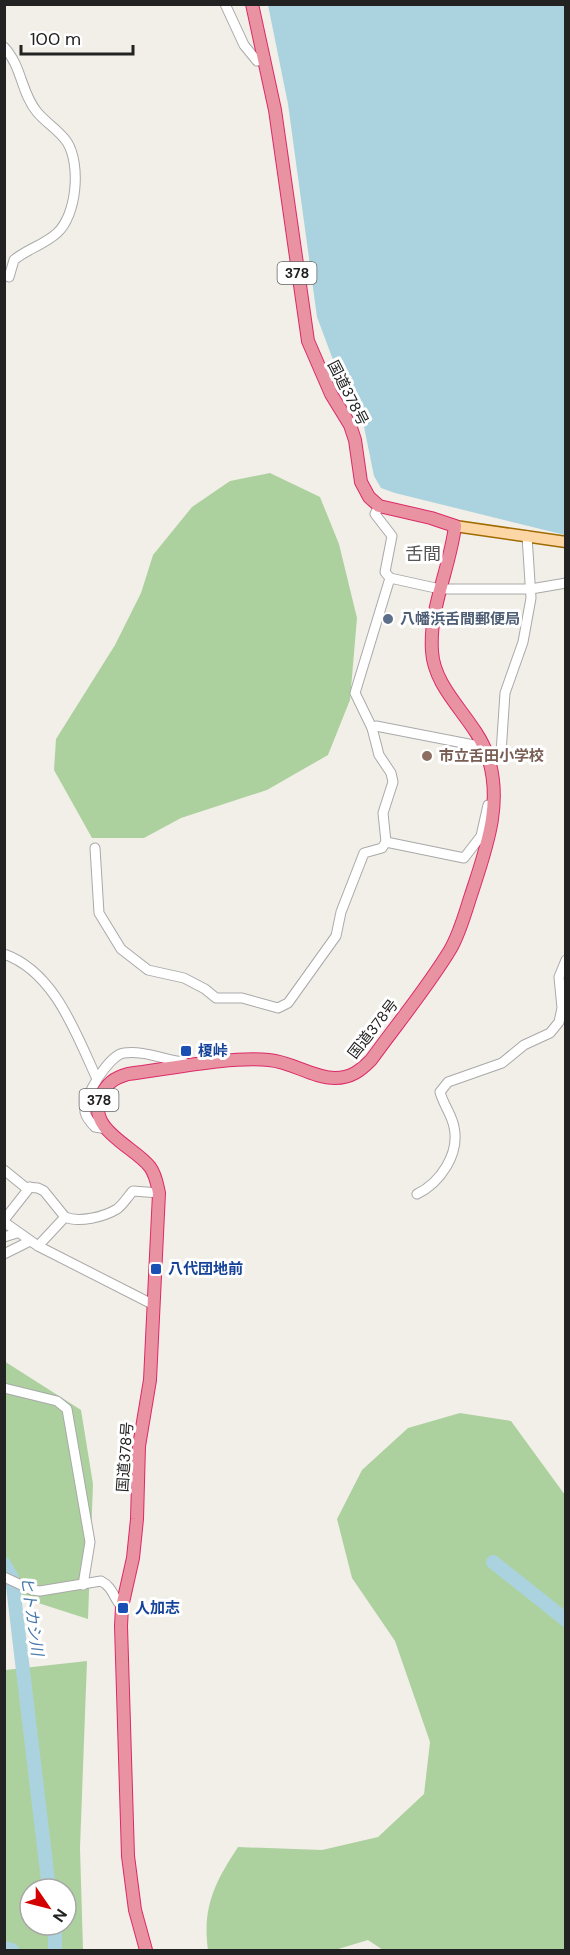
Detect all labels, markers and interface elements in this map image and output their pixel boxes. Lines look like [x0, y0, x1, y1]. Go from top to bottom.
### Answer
scale bar [21, 18, 134, 56]
text: 100 m [30, 27, 81, 51]
road number: 378 [278, 262, 316, 284]
street label: 国道378号 [323, 357, 373, 429]
district label: 舌間 [405, 542, 441, 566]
place label: 八幡浜舌間郵便局 [400, 609, 520, 629]
marker: 八幡浜舌間郵便局 [381, 612, 395, 626]
place label: 市立舌田小学校 [439, 746, 544, 766]
marker: 市立舌田小学校 [420, 749, 434, 763]
street label: 国道378号 [343, 995, 403, 1063]
place label: 榎峠 [198, 1041, 228, 1061]
marker: 榎峠 [179, 1044, 193, 1058]
road number: 378 [80, 1089, 118, 1111]
place label: 八代団地前 [168, 1259, 243, 1279]
marker: 八代団地前 [149, 1262, 163, 1276]
street label: 国道378号 [113, 1421, 137, 1493]
water label: ヒトカシ川 [16, 1575, 48, 1659]
place label: 人加志 [135, 1598, 180, 1618]
marker: 人加志 [116, 1601, 130, 1615]
north arrow [18, 1877, 78, 1937]
text: N [48, 1905, 72, 1926]

